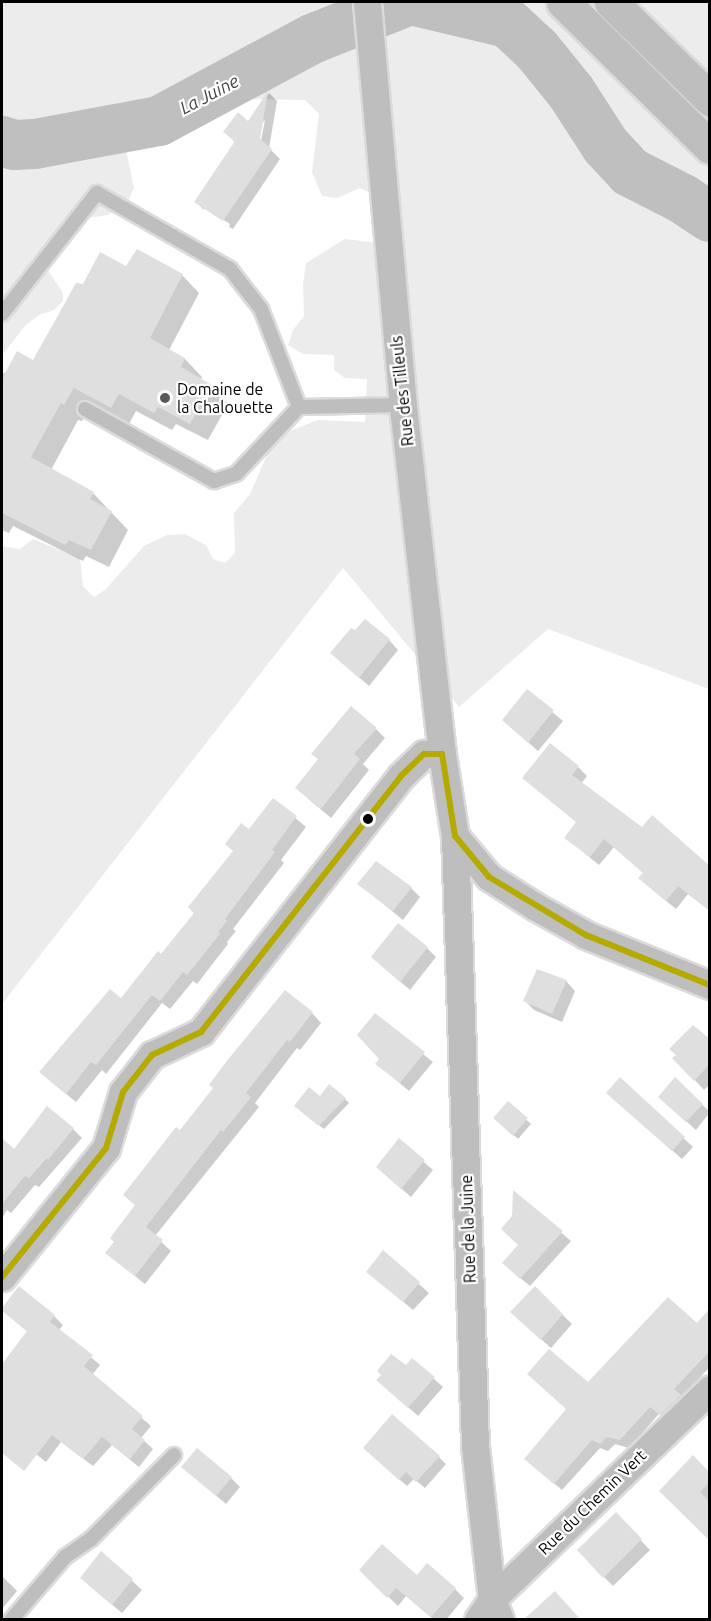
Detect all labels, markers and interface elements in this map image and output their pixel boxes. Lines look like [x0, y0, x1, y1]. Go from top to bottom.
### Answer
water label: La Juine [176, 69, 242, 119]
street label: Rue des Tilleuls [387, 335, 417, 447]
place label: Domaine de la Chalouette [177, 379, 273, 417]
marker: Domaine de la Chalouette [158, 391, 172, 405]
unlabelled marker [362, 813, 374, 825]
street label: Rue de la Juine [457, 1174, 479, 1284]
street label: Rue du Chemin Vert [534, 1445, 650, 1559]

